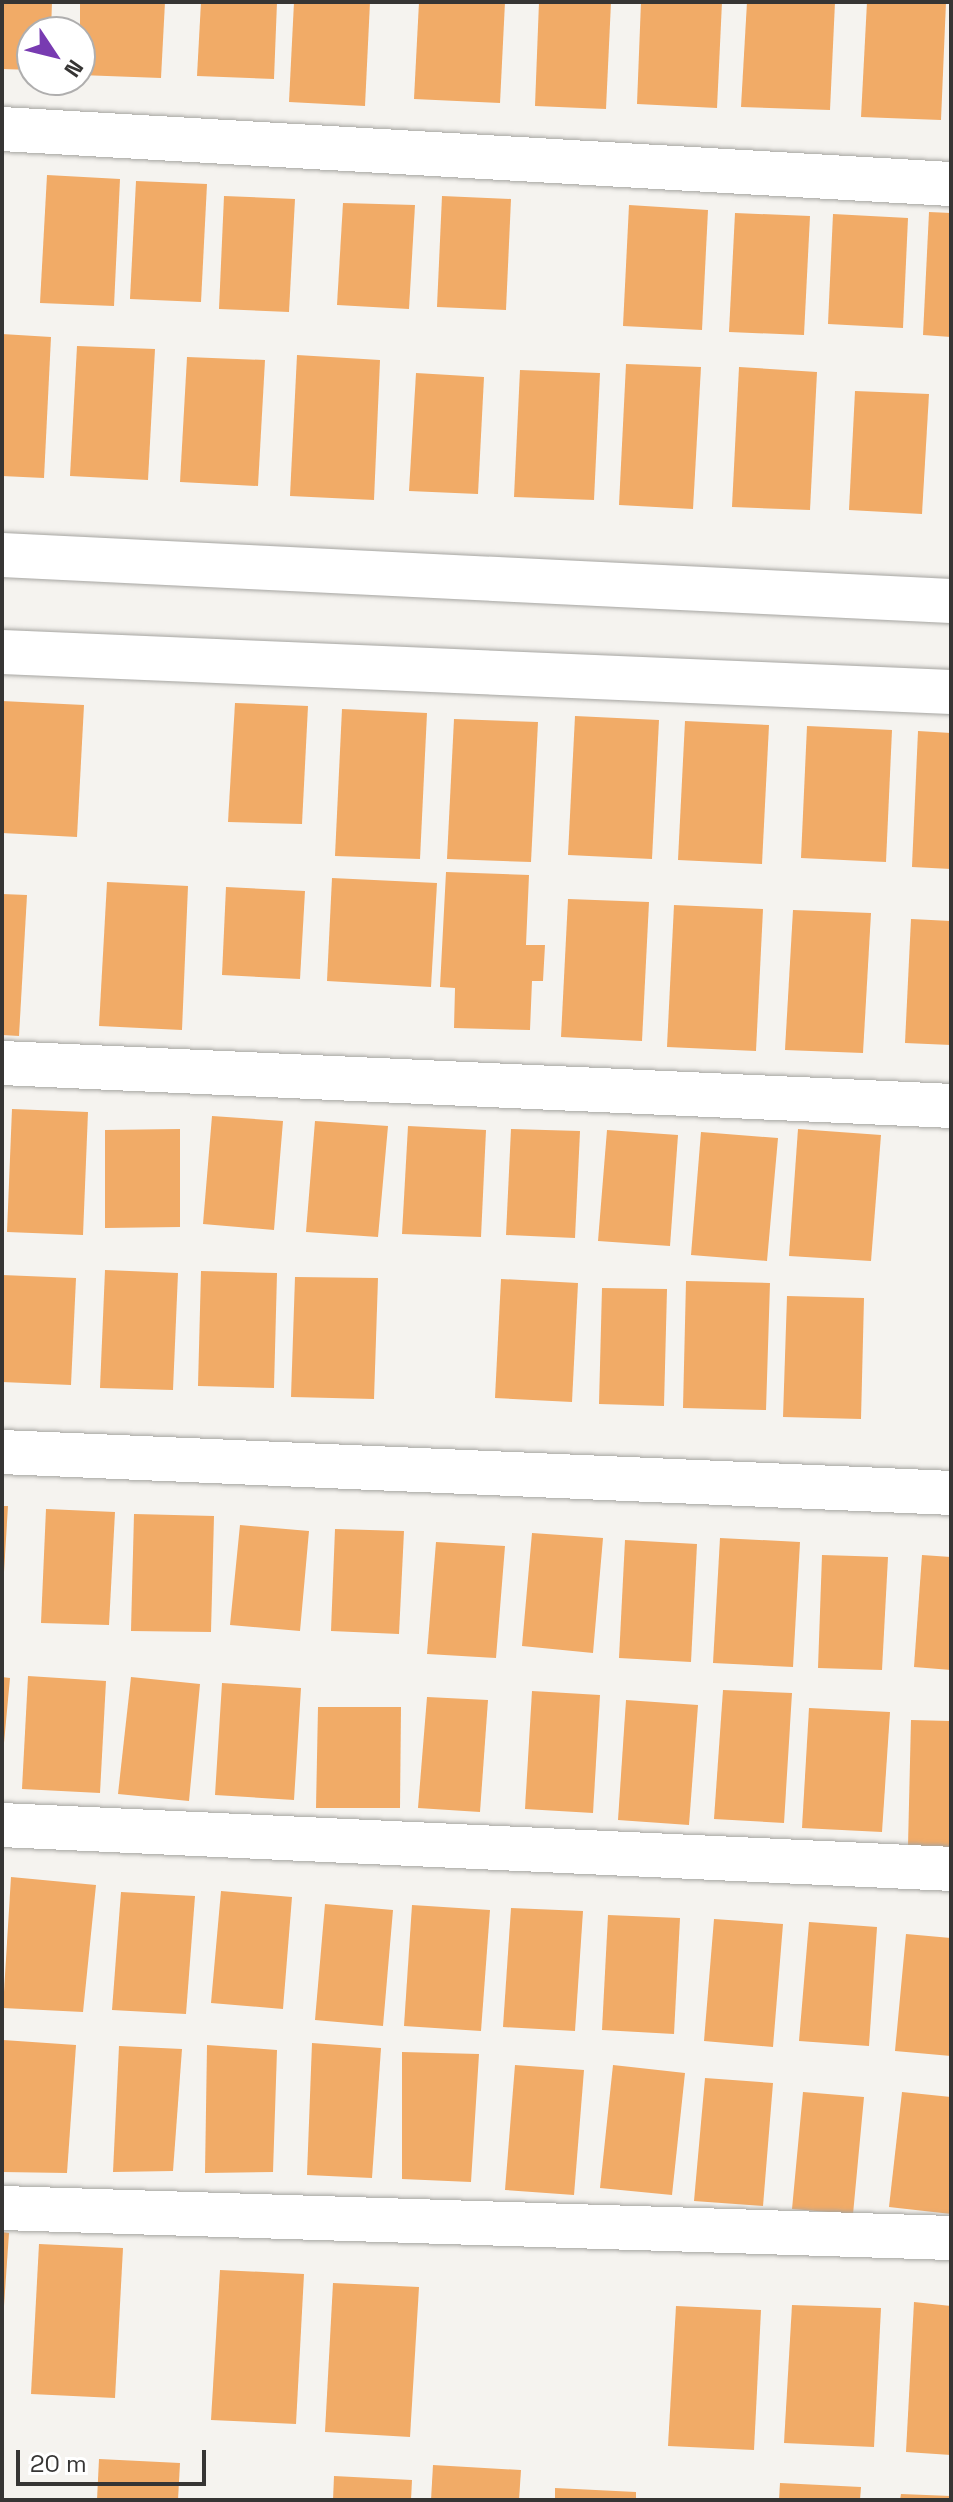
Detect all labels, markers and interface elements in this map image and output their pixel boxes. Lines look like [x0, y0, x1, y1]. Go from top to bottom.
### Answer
north arrow [16, 16, 96, 96]
text: N [58, 55, 90, 83]
scale bar [20, 2434, 210, 2484]
text: 20 m [30, 2448, 87, 2479]

